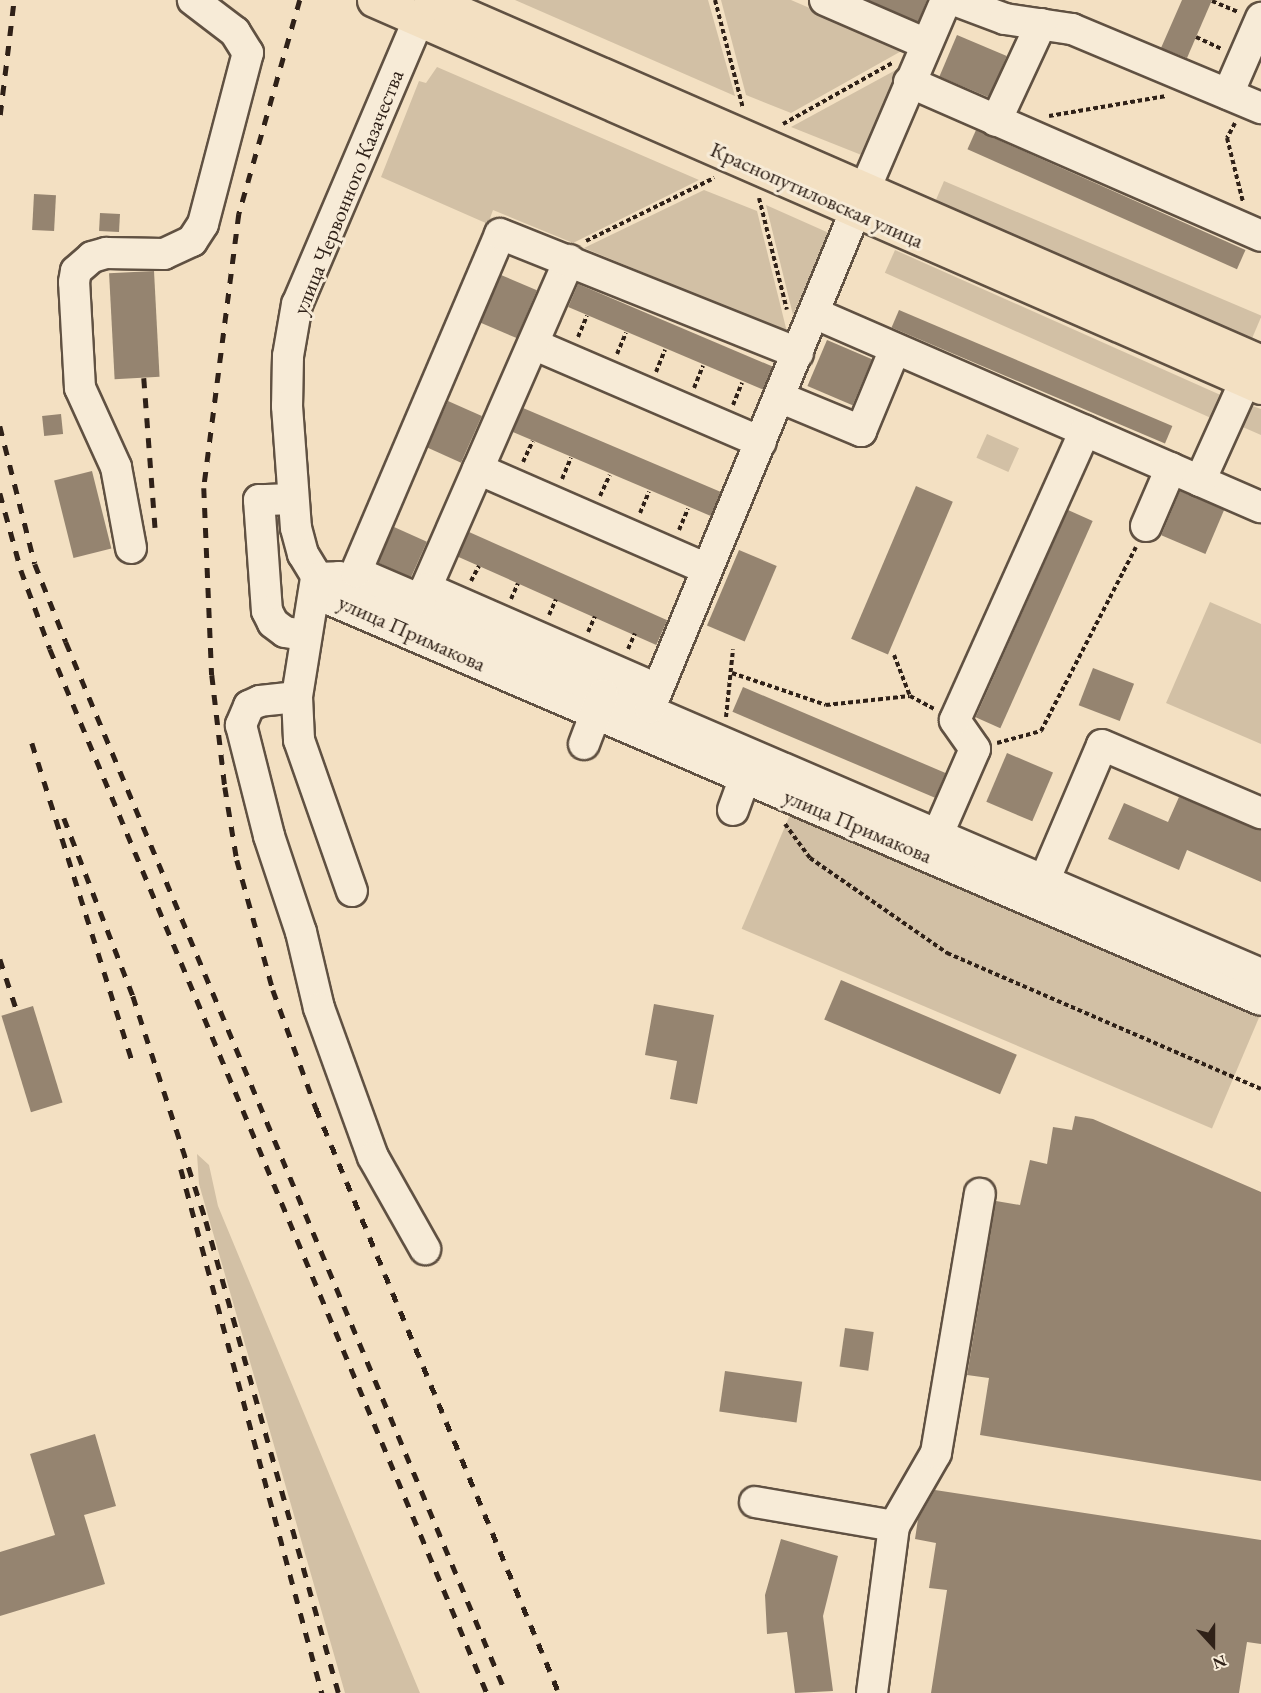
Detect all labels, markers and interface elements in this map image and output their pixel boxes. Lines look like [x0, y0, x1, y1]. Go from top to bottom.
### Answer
street label: улица Червонного Казачества [287, 66, 409, 318]
street label: Краснопутиловская улица [706, 136, 928, 254]
street label: улица Примакова [334, 589, 490, 677]
street label: улица Примакова [780, 783, 936, 869]
north arrow [1183, 1615, 1243, 1675]
text: N [1210, 1650, 1229, 1674]

